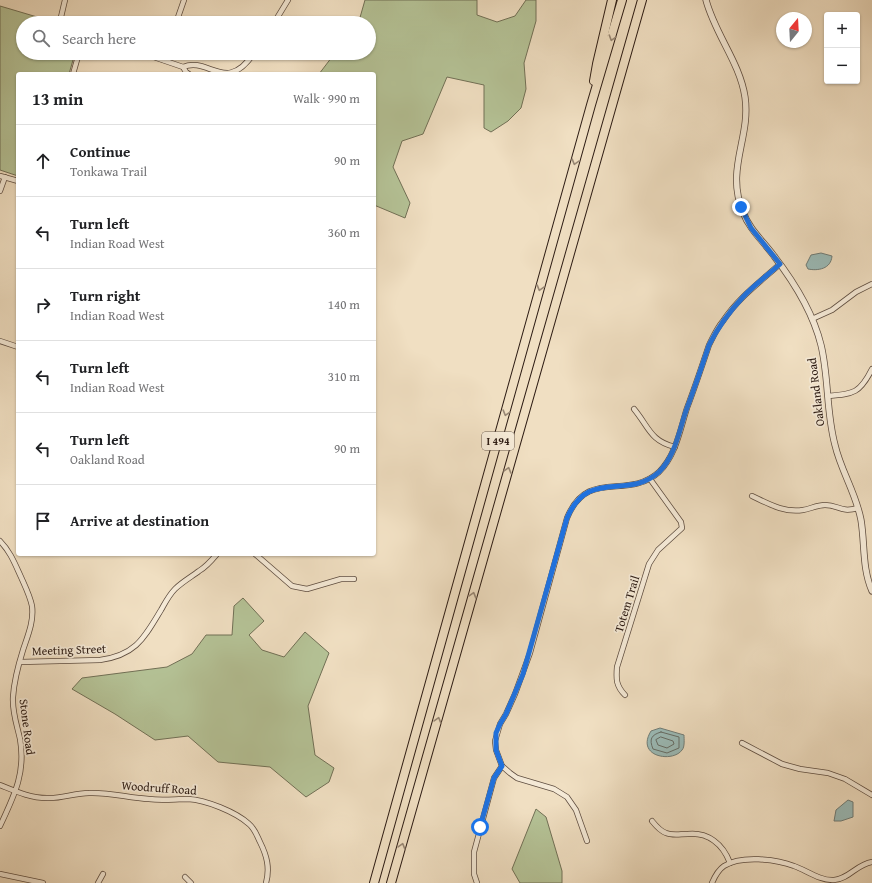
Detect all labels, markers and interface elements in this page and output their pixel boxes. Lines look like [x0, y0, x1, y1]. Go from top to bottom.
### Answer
north arrow [776, 12, 812, 48]
map controls [824, 12, 860, 84]
button: + [824, 12, 860, 48]
search box [16, 16, 376, 60]
icon: search [30, 27, 52, 49]
text: Search here [62, 28, 136, 49]
one-way arrow [608, 34, 617, 41]
button: − [824, 48, 860, 84]
text: 13 min [32, 86, 83, 111]
text: Walk · 990 m [293, 89, 360, 108]
text: Continue [70, 141, 131, 162]
icon: ahead [32, 150, 54, 172]
text: 90 m [334, 151, 360, 170]
one-way arrow [571, 159, 580, 166]
text: Tonkawa Trail [70, 162, 147, 181]
route end [732, 198, 750, 216]
text: Turn left [70, 213, 129, 234]
icon: left [32, 222, 54, 244]
text: 360 m [328, 223, 360, 242]
text: Indian Road West [70, 234, 165, 253]
one-way arrow [536, 284, 545, 291]
text: Turn right [70, 285, 141, 306]
icon: right [32, 294, 54, 316]
text: 140 m [328, 295, 360, 314]
text: Indian Road West [70, 306, 165, 325]
street label: Oakland Road [803, 356, 828, 427]
text: Turn left [70, 357, 129, 378]
icon: left [32, 366, 54, 388]
text: 310 m [328, 367, 360, 386]
text: Indian Road West [70, 378, 165, 397]
one-way arrow [502, 410, 510, 416]
text: Turn left [70, 429, 129, 450]
road number: I 494 [482, 432, 514, 450]
icon: left [32, 438, 54, 460]
text: 90 m [334, 439, 360, 458]
text: Oakland Road [70, 450, 145, 469]
one-way arrow [503, 467, 512, 474]
icon: arrive [32, 510, 54, 532]
text: Arrive at destination [70, 510, 209, 531]
street label: Totem Trail [610, 573, 643, 634]
one-way arrow [468, 592, 477, 599]
street label: Meeting Street [31, 640, 107, 659]
street label: Stone Road [16, 698, 39, 757]
one-way arrow [433, 717, 441, 724]
street label: Woodruff Road [121, 776, 198, 799]
route start [471, 818, 489, 836]
one-way arrow [397, 842, 406, 849]

